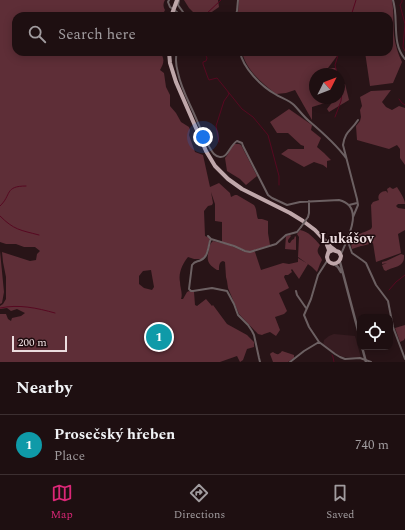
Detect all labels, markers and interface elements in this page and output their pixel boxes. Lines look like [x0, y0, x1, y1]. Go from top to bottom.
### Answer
search box [12, 12, 393, 56]
icon: search [26, 23, 48, 45]
text: Search here [58, 23, 136, 46]
north arrow [309, 68, 345, 104]
your location [193, 127, 213, 147]
district label: Lukášov [320, 228, 375, 249]
map controls [357, 314, 393, 350]
button: locate [357, 314, 393, 350]
pin: 1 [146, 322, 172, 352]
scale bar [12, 334, 67, 353]
text: 200 m [18, 334, 47, 351]
text: Nearby [16, 375, 72, 401]
text: Prosečský hřeben [54, 423, 175, 446]
text: 1 [25, 435, 33, 455]
text: 740 m [355, 435, 389, 455]
text: Place [54, 446, 85, 466]
tab: Map [51, 482, 73, 523]
tab: Directions [174, 482, 225, 523]
tab: Saved [326, 482, 354, 523]

